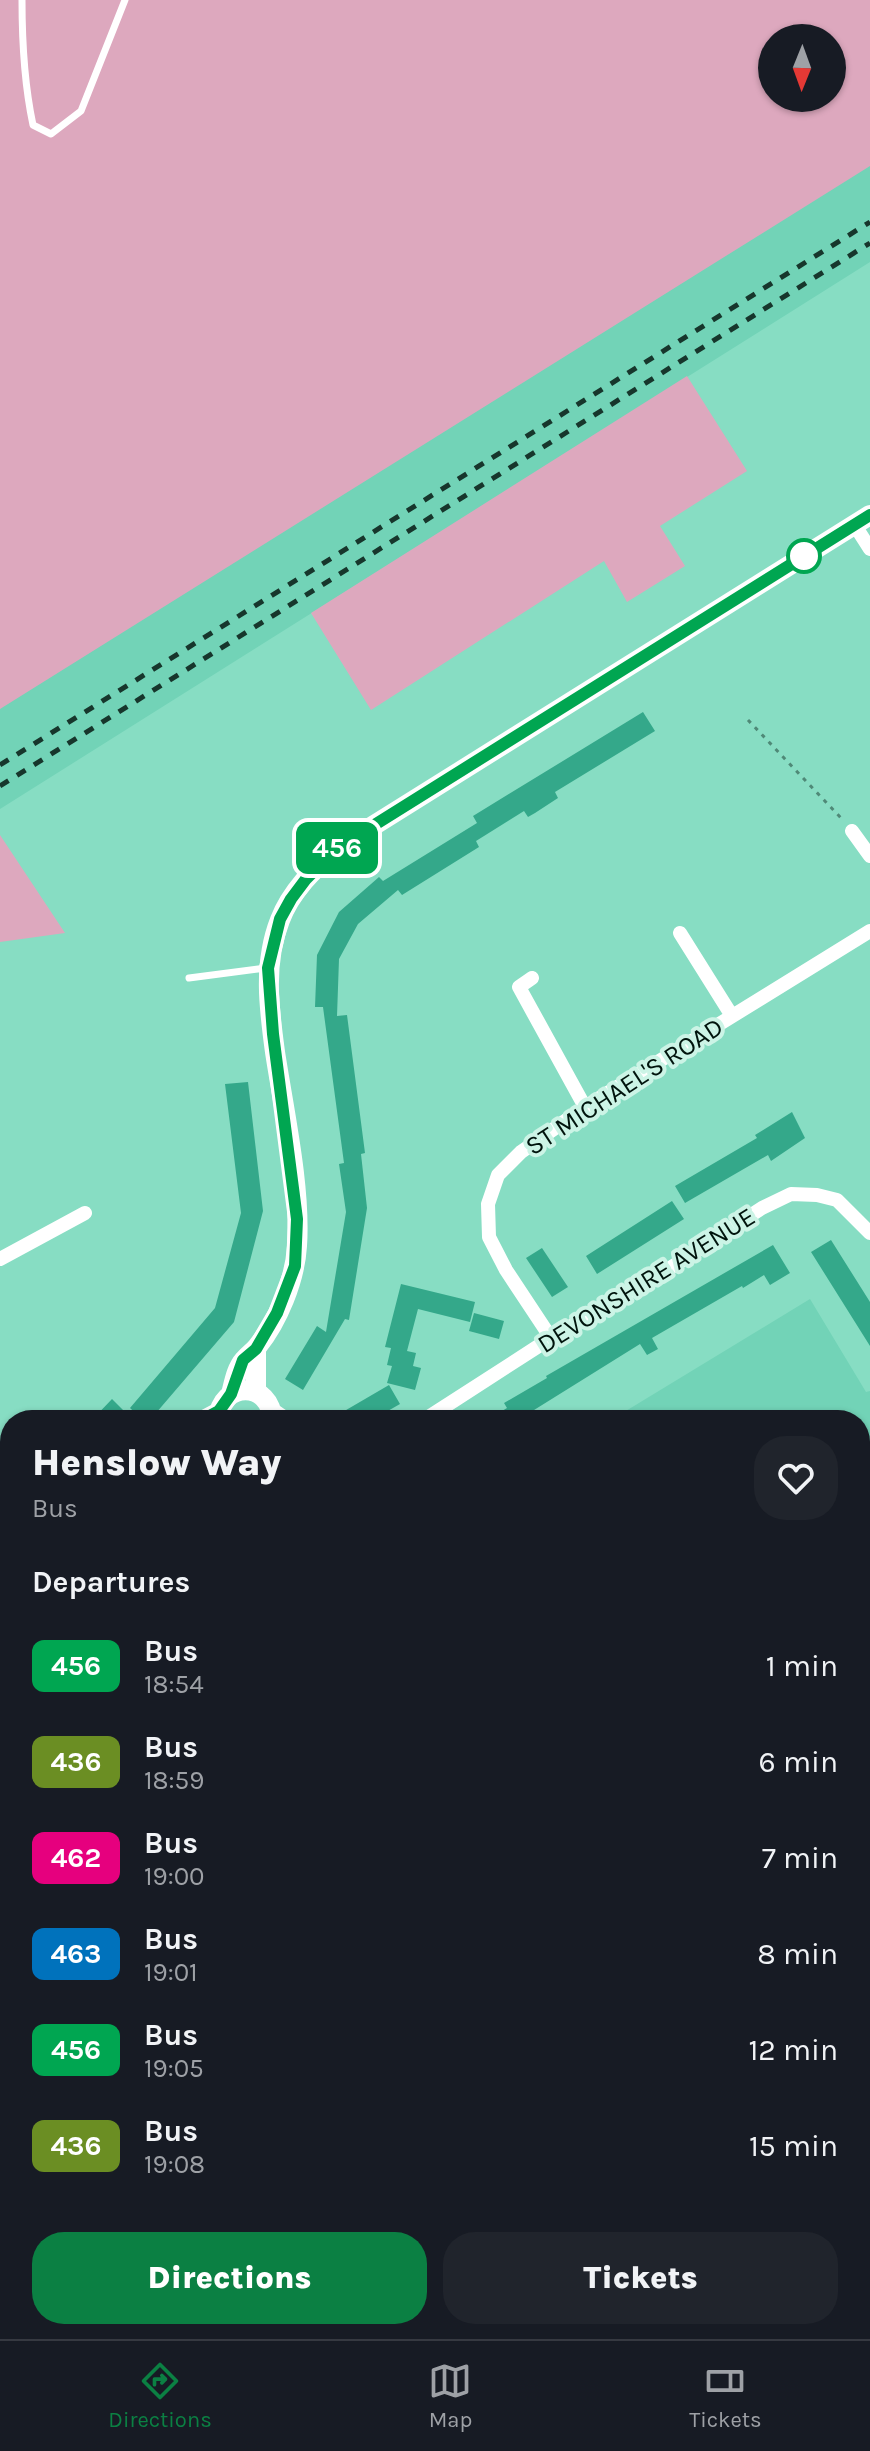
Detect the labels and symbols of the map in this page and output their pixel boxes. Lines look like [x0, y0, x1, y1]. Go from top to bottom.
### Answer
north arrow [758, 24, 846, 112]
unlabelled marker [787, 539, 821, 573]
line badge: 456 [291, 822, 383, 874]
street label: ST MICHAEL'S ROAD [520, 1011, 729, 1162]
street label: DEVONSHIRE AVENUE [532, 1201, 761, 1360]

